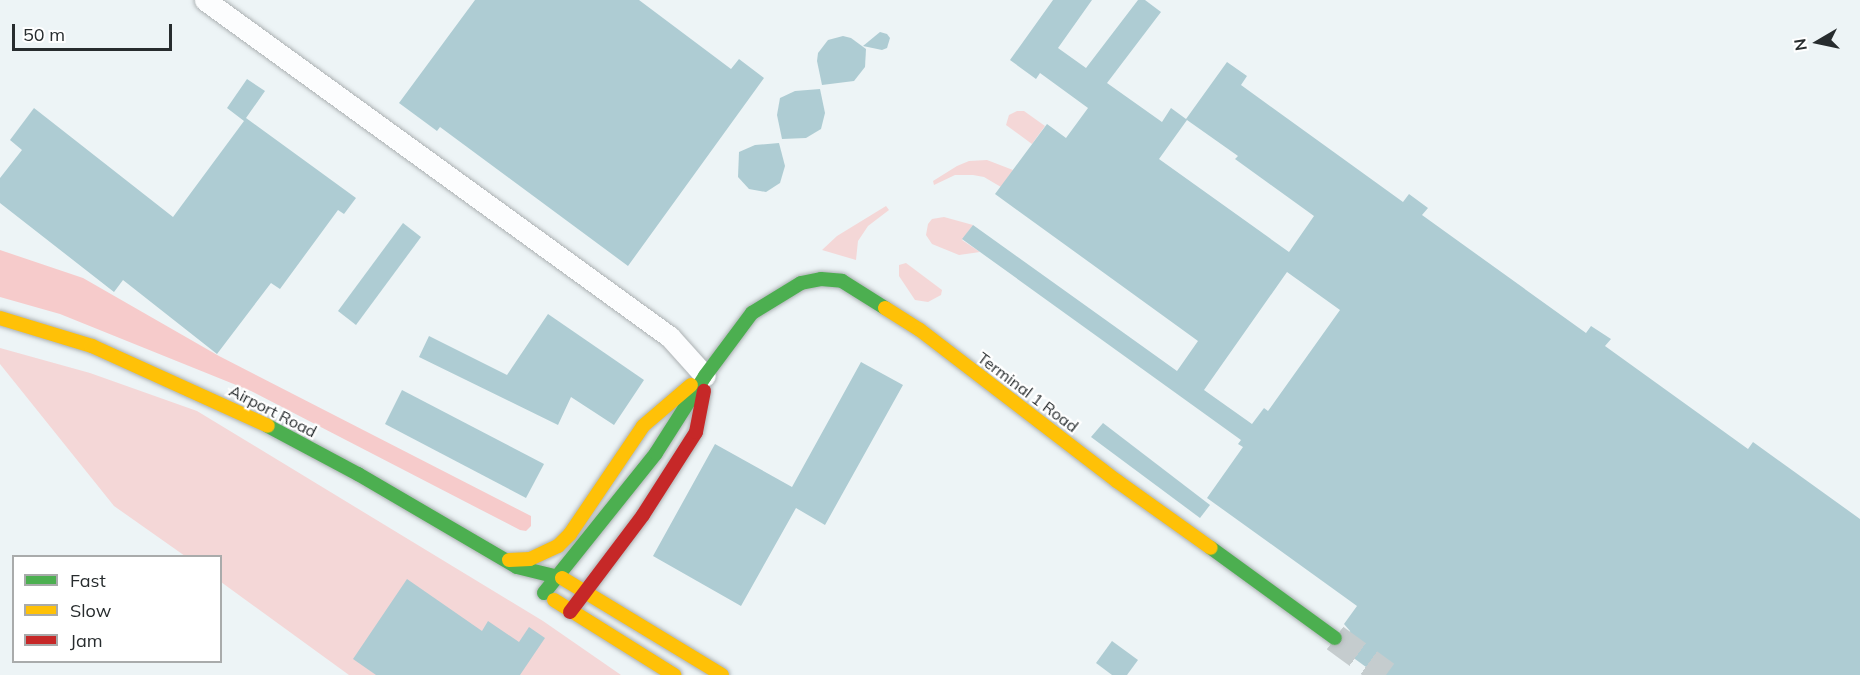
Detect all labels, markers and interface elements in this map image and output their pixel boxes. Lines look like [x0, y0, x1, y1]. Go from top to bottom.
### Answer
scale bar [15, 12, 176, 50]
north arrow [1788, 12, 1848, 72]
text: 50 m [23, 23, 65, 46]
text: N [1789, 37, 1811, 52]
street label: Terminal 1 Road [974, 348, 1082, 436]
street label: Airport Road [226, 381, 320, 441]
legend [12, 555, 222, 663]
text: Fast [70, 569, 106, 592]
text: Slow [70, 599, 111, 622]
text: Jam [70, 629, 103, 652]

